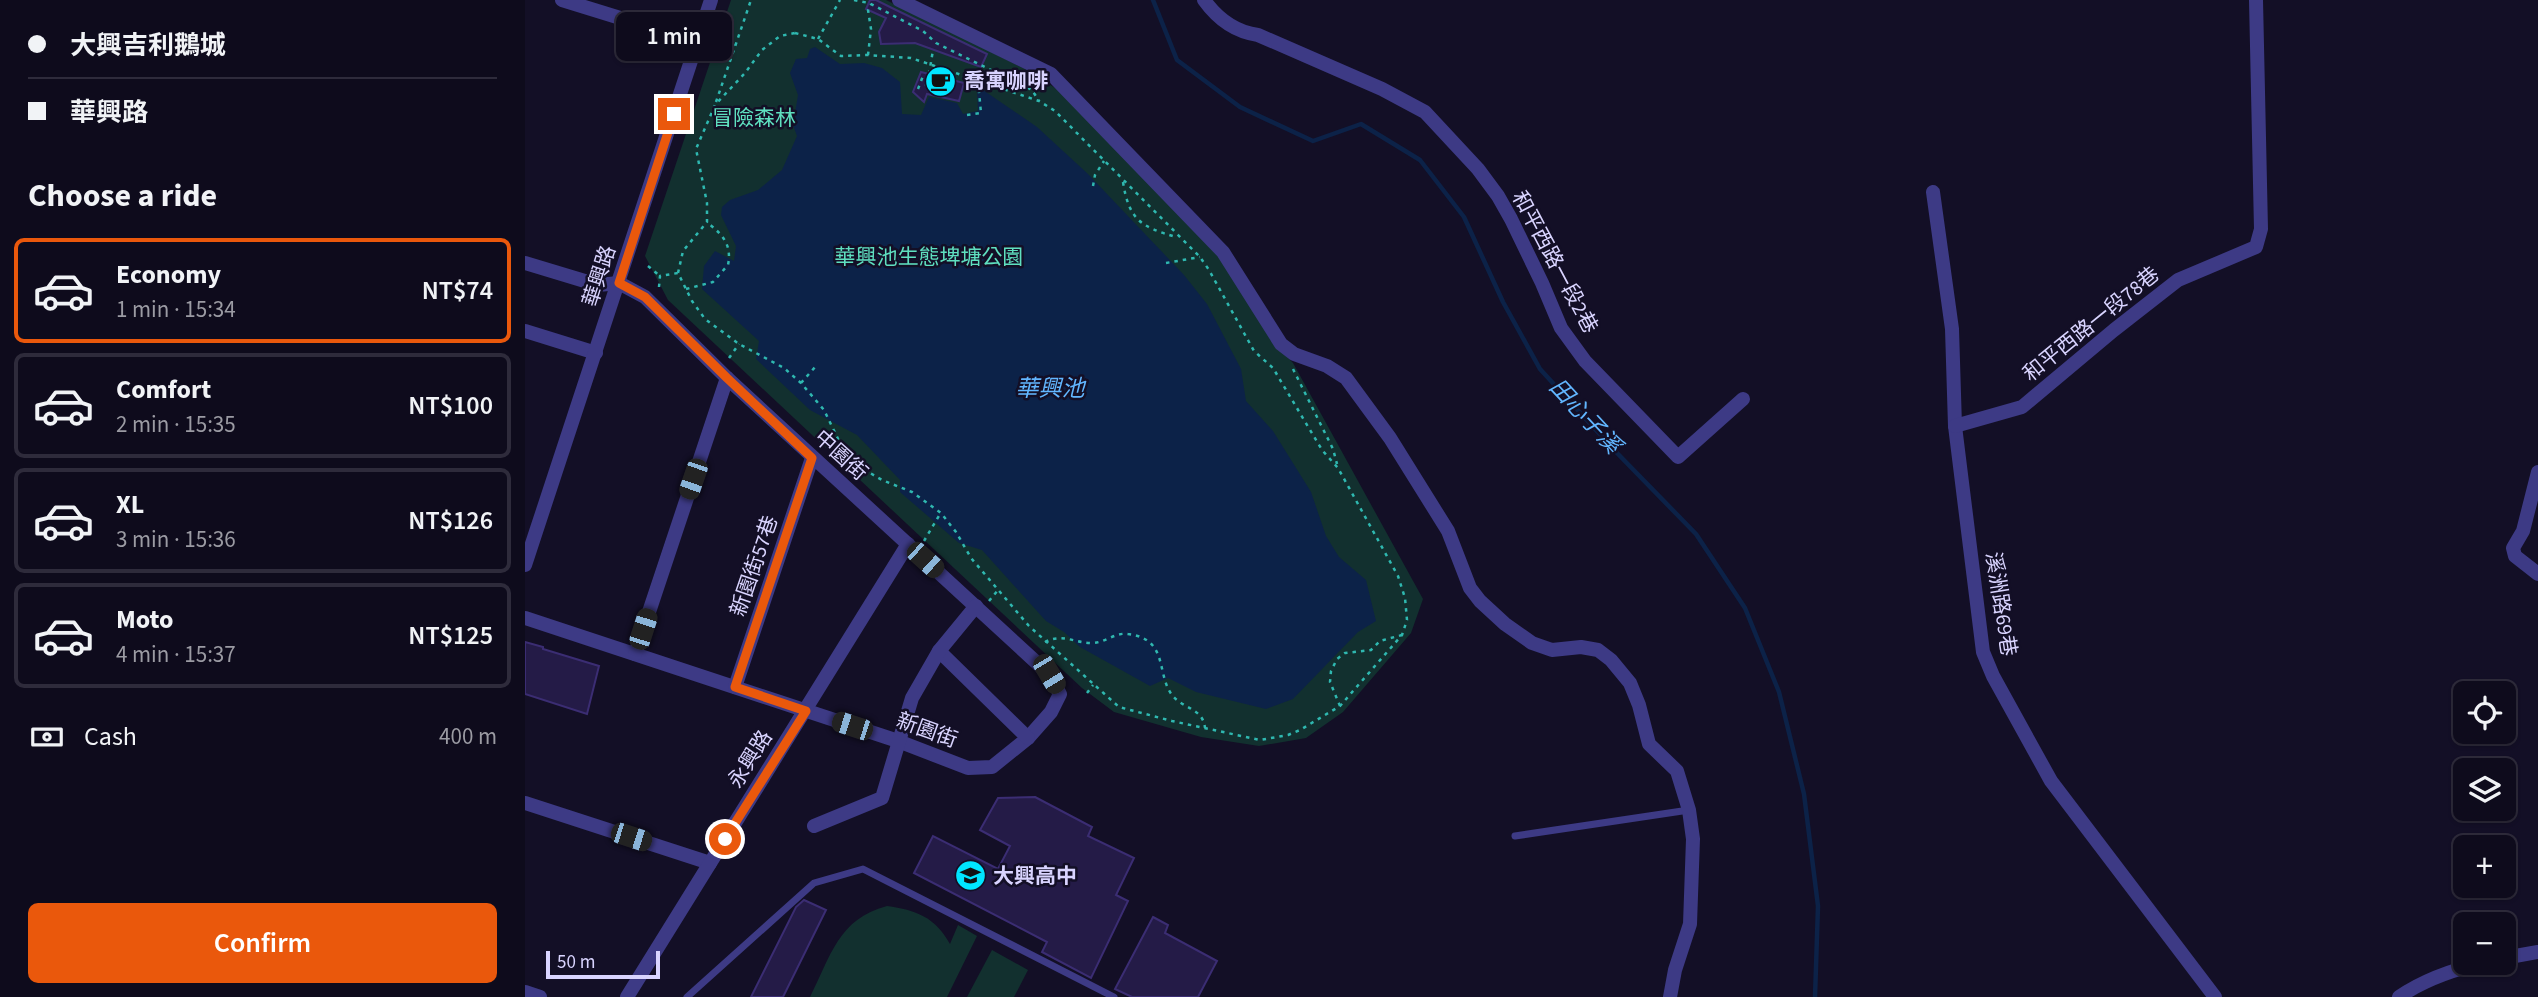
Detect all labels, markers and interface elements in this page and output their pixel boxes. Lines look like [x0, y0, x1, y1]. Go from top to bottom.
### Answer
callout: 1 min [616, 12, 732, 61]
text: 1 min [647, 20, 701, 53]
text: 大興吉利鵝城 [70, 27, 226, 64]
cafe icon: 喬寓咖啡 [924, 64, 958, 98]
place label: 喬寓咖啡 [964, 66, 1048, 96]
text: 華興路 [70, 94, 148, 131]
route end [658, 98, 690, 130]
park label: 冒險森林 [712, 103, 796, 133]
text: Choose a ride [28, 173, 217, 219]
street label: 和平西路一段2巷 [1505, 185, 1605, 339]
street label: 華興路 [575, 241, 623, 311]
park label: 華興池生態埤塘公園 [835, 242, 1024, 272]
text: Economy [116, 256, 221, 293]
icon: car [32, 259, 95, 322]
street label: 和平西路一段78巷 [2016, 260, 2166, 388]
text: NT$74 [422, 272, 493, 309]
text: 1 min · 15:34 [116, 293, 236, 326]
text: Comfort [116, 371, 211, 408]
water label: 田心子溪 [1542, 371, 1630, 463]
water label: 華興池 [1016, 372, 1087, 405]
icon: car [32, 374, 95, 437]
text: NT$100 [408, 387, 493, 424]
text: 2 min · 15:35 [116, 408, 236, 441]
street label: 中園街 [808, 423, 874, 487]
car [677, 456, 710, 502]
text: XL [116, 486, 144, 523]
icon: car [32, 489, 95, 552]
text: NT$126 [408, 502, 493, 539]
street label: 新園街57巷 [723, 512, 785, 620]
text: 3 min · 15:36 [116, 523, 236, 556]
car [903, 538, 948, 582]
street label: 溪洲路69巷 [1978, 550, 2024, 658]
text: Moto [116, 601, 173, 638]
icon: car [32, 604, 95, 667]
car [627, 606, 660, 652]
text: NT$125 [408, 617, 493, 654]
text: 4 min · 15:37 [116, 638, 236, 671]
car [1030, 651, 1069, 697]
map controls [2453, 681, 2516, 975]
button: locate [2453, 681, 2516, 744]
street label: 新園街 [892, 705, 962, 755]
car [829, 710, 876, 742]
icon: cash [28, 718, 66, 756]
text: Cash [84, 718, 137, 755]
text: 400 m [439, 720, 497, 753]
street label: 永興路 [721, 724, 779, 794]
button: layers [2453, 758, 2516, 821]
car [608, 821, 655, 853]
route start [709, 823, 741, 855]
button: + [2453, 835, 2516, 898]
school or university icon: 大興高中 [953, 859, 987, 893]
place label: 大興高中 [993, 861, 1077, 891]
button: Confirm [28, 903, 497, 983]
button: − [2453, 912, 2516, 975]
scale bar [546, 948, 660, 980]
text: 50 m [557, 949, 595, 976]

